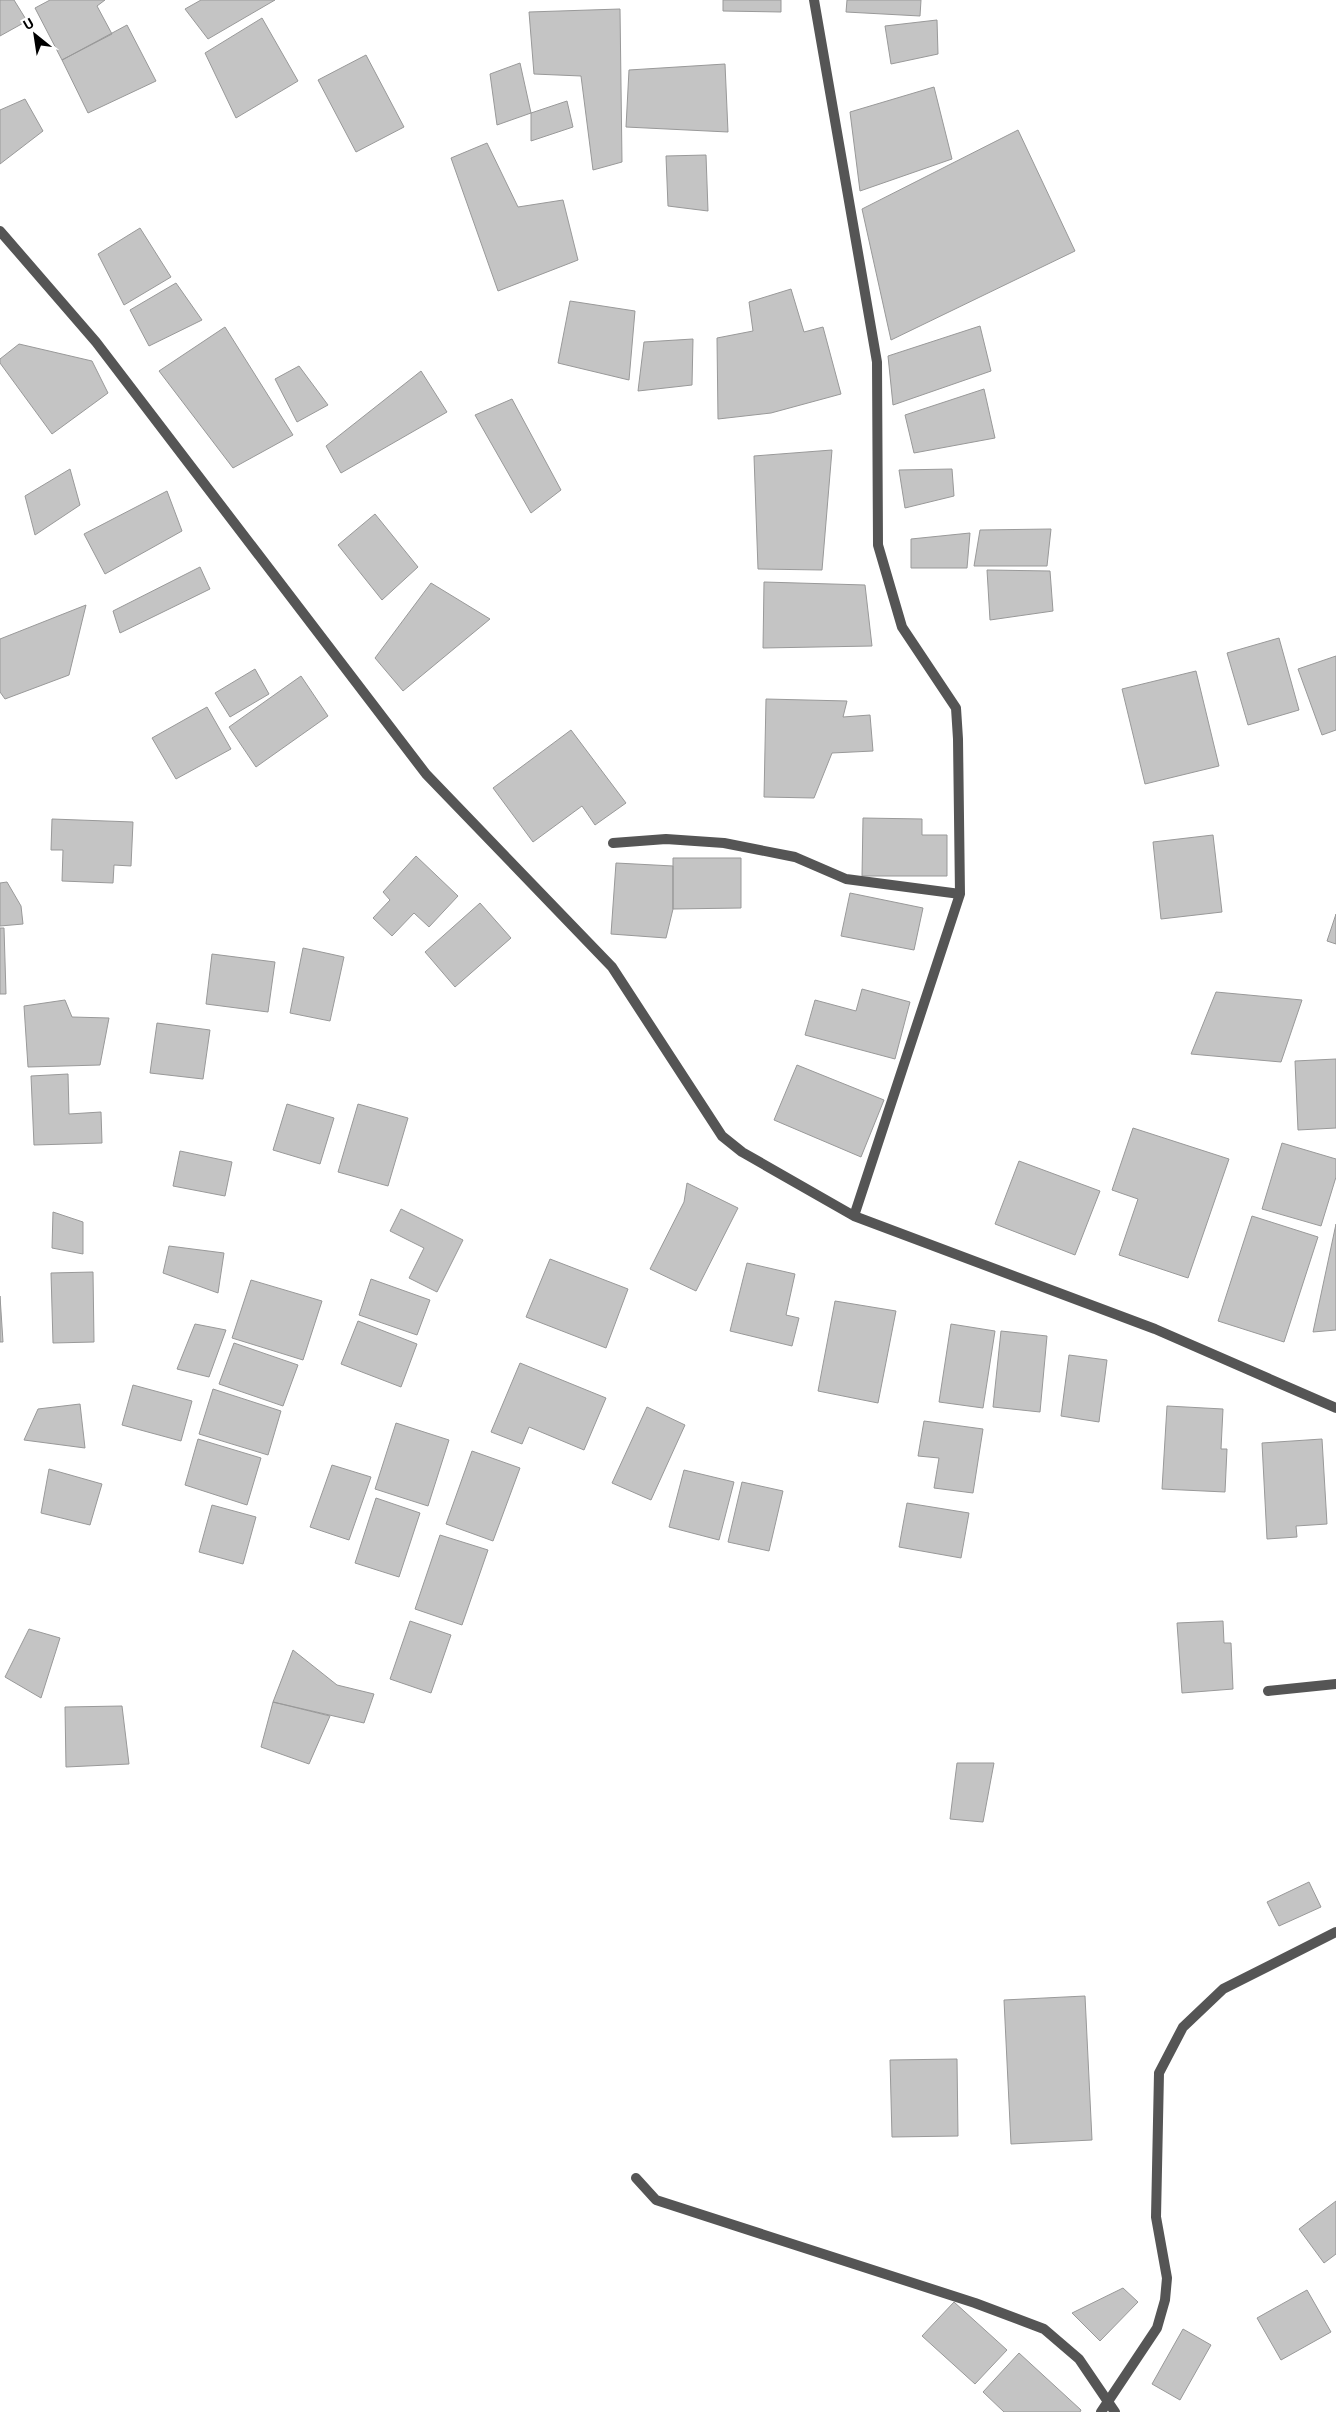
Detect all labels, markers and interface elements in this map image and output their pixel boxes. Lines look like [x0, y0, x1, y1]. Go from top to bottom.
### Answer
north arrow [10, 10, 60, 60]
text: U [21, 15, 36, 33]

